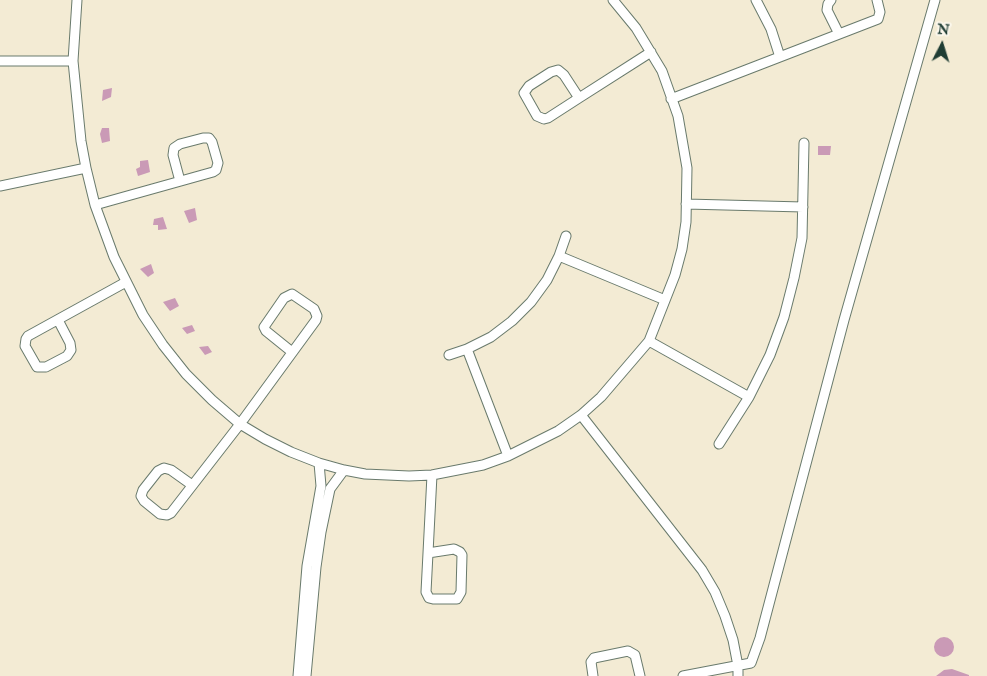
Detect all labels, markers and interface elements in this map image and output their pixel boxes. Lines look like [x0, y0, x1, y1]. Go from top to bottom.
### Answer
north arrow [917, 20, 967, 70]
text: N [936, 21, 950, 40]

